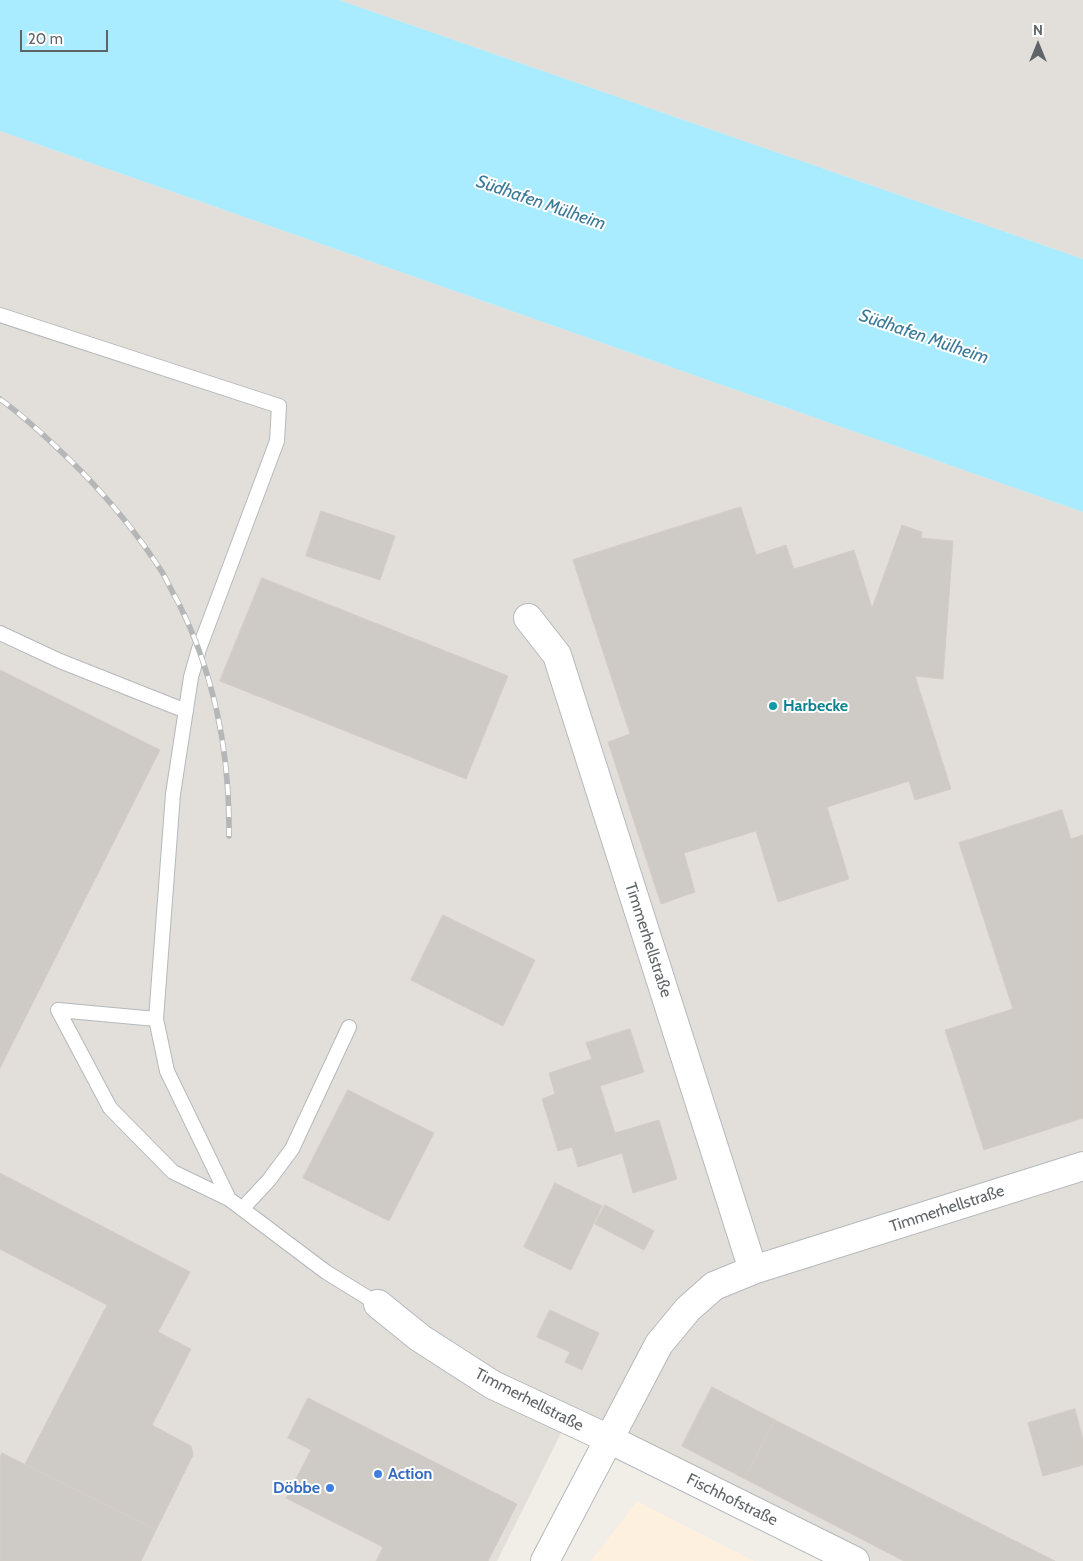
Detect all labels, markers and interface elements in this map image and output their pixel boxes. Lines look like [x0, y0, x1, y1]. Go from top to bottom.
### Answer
scale bar [22, 20, 110, 52]
north arrow [1013, 20, 1063, 70]
text: N [1033, 21, 1043, 39]
text: 20 m [28, 30, 63, 48]
water label: Südhafen Mülheim [474, 171, 608, 235]
water label: Südhafen Mülheim [857, 305, 991, 369]
place label: Harbecke [783, 696, 848, 716]
marker: Harbecke [767, 700, 779, 712]
street label: Timmerhellstraße [620, 880, 676, 1000]
street label: Timmerhellstraße [887, 1181, 1007, 1237]
street label: Timmerhellstraße [471, 1364, 587, 1436]
place label: Action [388, 1464, 432, 1484]
marker: Action [372, 1468, 384, 1480]
street label: Fischhofstraße [683, 1470, 781, 1530]
place label: Döbbe [273, 1478, 320, 1498]
marker: Döbbe [324, 1482, 336, 1494]

